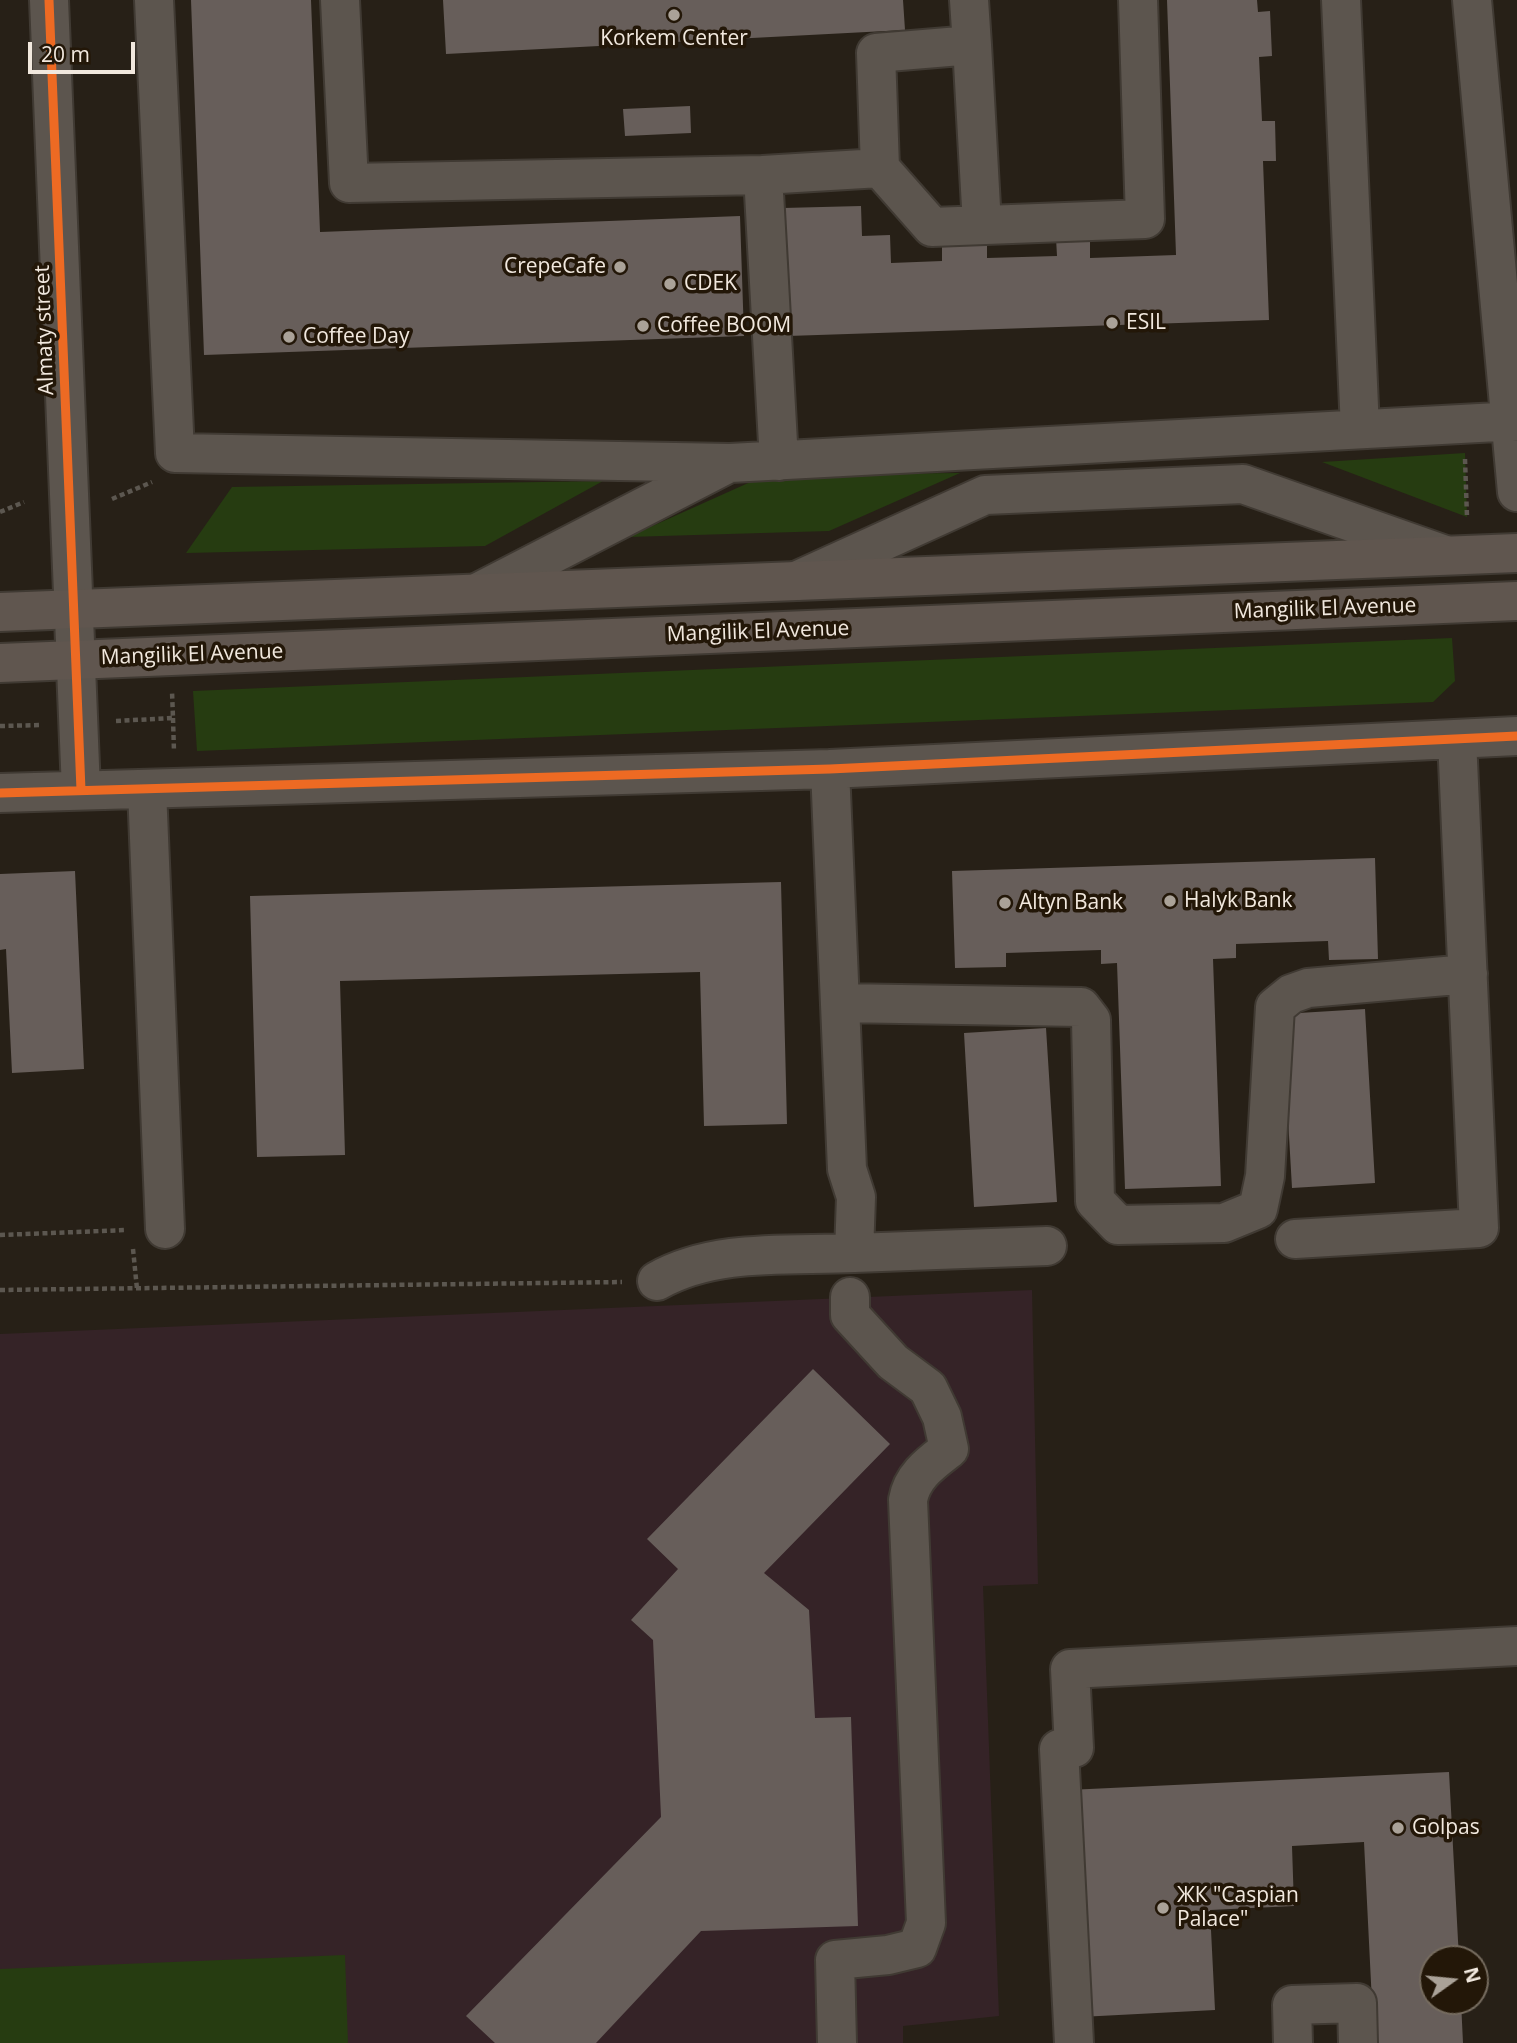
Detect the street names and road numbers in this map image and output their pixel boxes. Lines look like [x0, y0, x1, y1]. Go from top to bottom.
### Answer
street label: Almaty street [30, 264, 60, 396]
street label: Mangilik El Avenue [1233, 593, 1417, 625]
street label: Mangilik El Avenue [666, 616, 850, 648]
street label: Mangilik El Avenue [100, 639, 284, 671]

